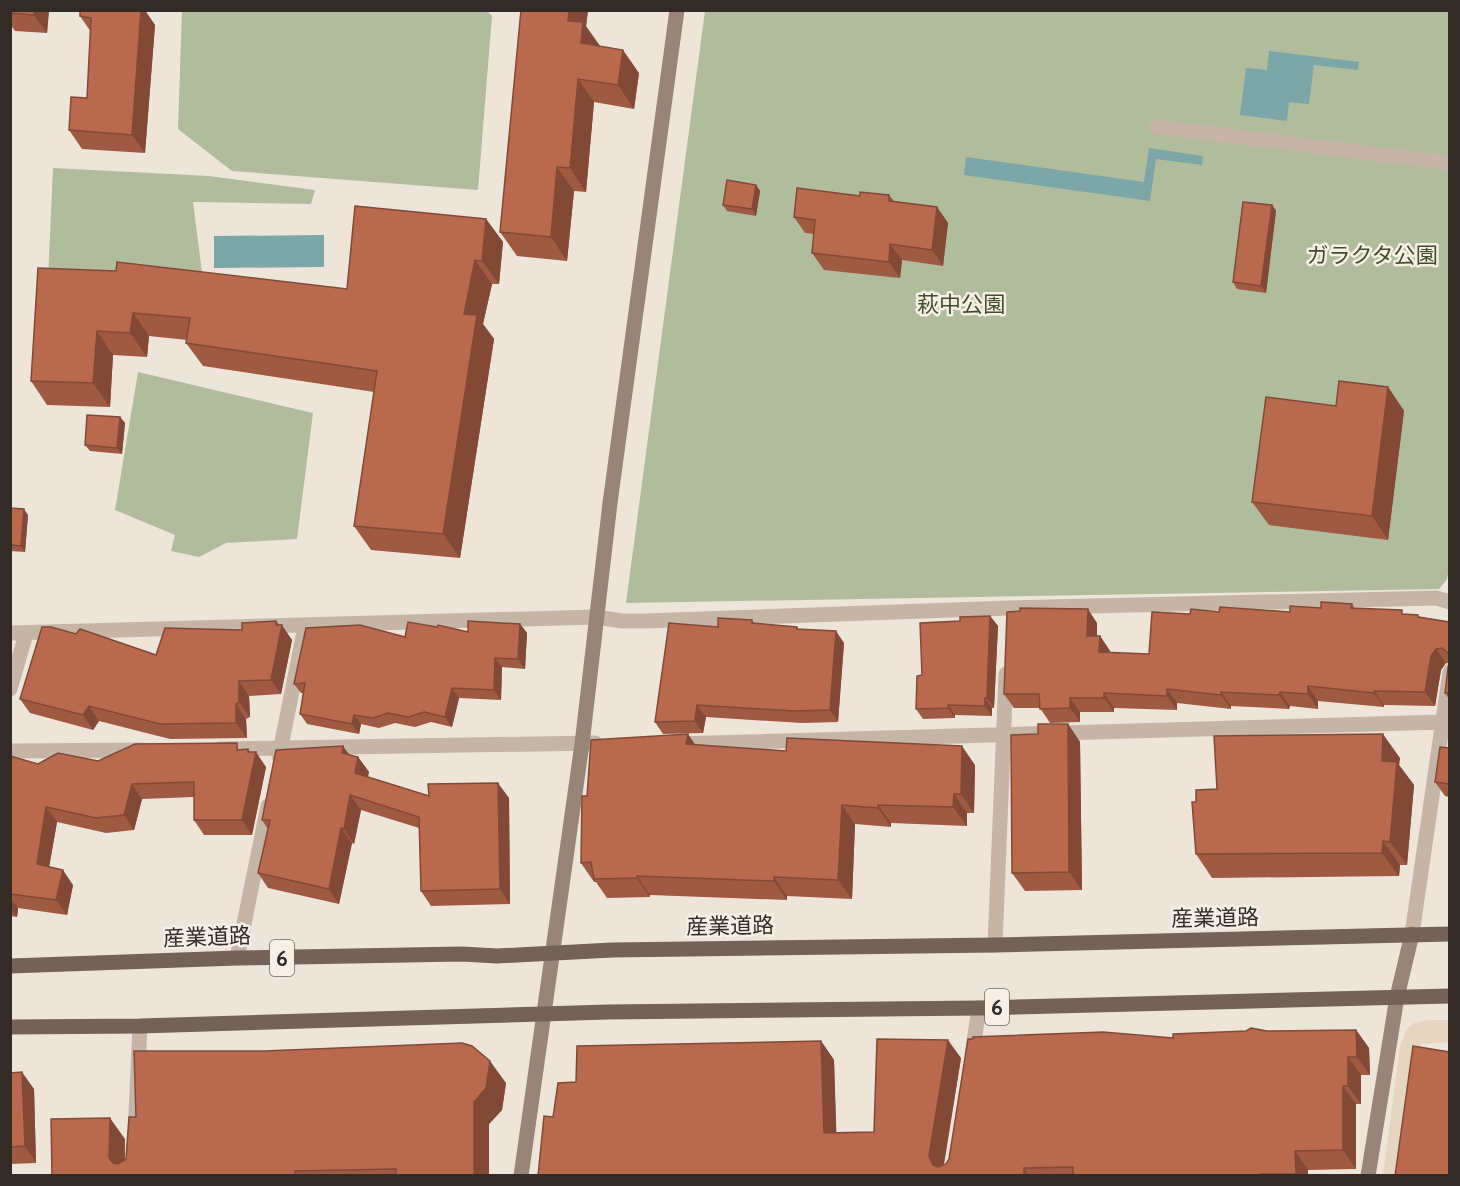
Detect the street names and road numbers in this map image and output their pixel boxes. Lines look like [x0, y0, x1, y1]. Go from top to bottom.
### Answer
street label: 産業道路 [1171, 904, 1259, 932]
street label: 産業道路 [686, 912, 774, 940]
street label: 産業道路 [163, 922, 251, 952]
road number: 6 [270, 940, 294, 976]
road number: 6 [985, 989, 1009, 1025]

